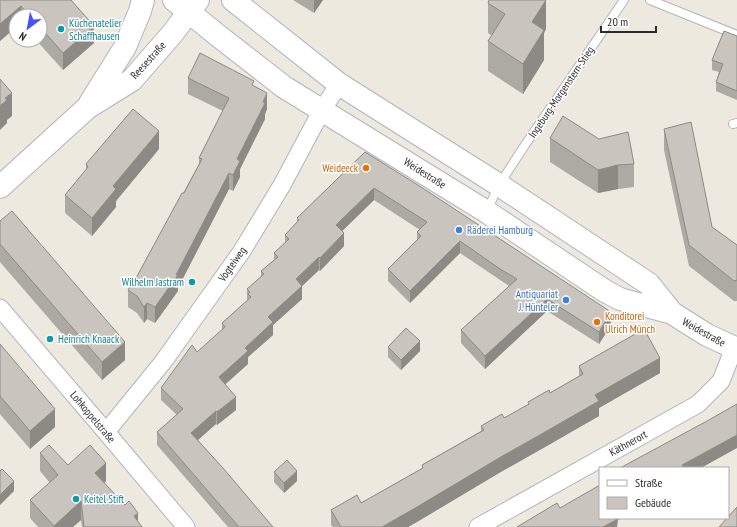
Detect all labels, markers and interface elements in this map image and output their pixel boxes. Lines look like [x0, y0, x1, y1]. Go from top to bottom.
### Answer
north arrow [8, 8, 48, 48]
scale bar [601, 8, 656, 34]
text: 20 m [607, 14, 628, 29]
place label: Küchenatelier Schaffhausen [69, 16, 122, 43]
marker: Küchenatelier Schaffhausen [56, 24, 66, 34]
text: N [16, 29, 29, 44]
street label: Reesestraße [127, 38, 169, 82]
street label: Ingeburg-Morgenstern-Stieg [525, 43, 597, 141]
street label: Weidestraße [401, 155, 449, 192]
place label: Weideeck [322, 161, 359, 175]
marker: Weideeck [361, 163, 371, 173]
place label: Räderei Hamburg [467, 223, 533, 237]
marker: Räderei Hamburg [454, 225, 464, 235]
street label: Vogteiweg [214, 244, 249, 285]
place label: Wilhelm Jastram [122, 275, 184, 289]
marker: Wilhelm Jastram [187, 277, 197, 287]
place label: Antiquariat J. Hünteler [516, 287, 558, 314]
marker: Antiquariat J. Hünteler [561, 295, 571, 305]
place label: Konditorei Ulrich Münch [605, 309, 655, 336]
street label: Weidestraße [680, 314, 728, 350]
marker: Konditorei Ulrich Münch [592, 317, 602, 327]
place label: Heinrich Knaack [58, 332, 120, 346]
marker: Heinrich Knaack [45, 334, 55, 344]
street label: Lohkoppelstraße [67, 388, 119, 446]
street label: Käthnerort [607, 427, 649, 459]
legend [599, 467, 729, 519]
text: Straße [635, 475, 662, 490]
place label: Keitel Stift [84, 492, 124, 506]
marker: Keitel Stift [71, 494, 81, 504]
text: Gebäude [635, 495, 671, 510]

